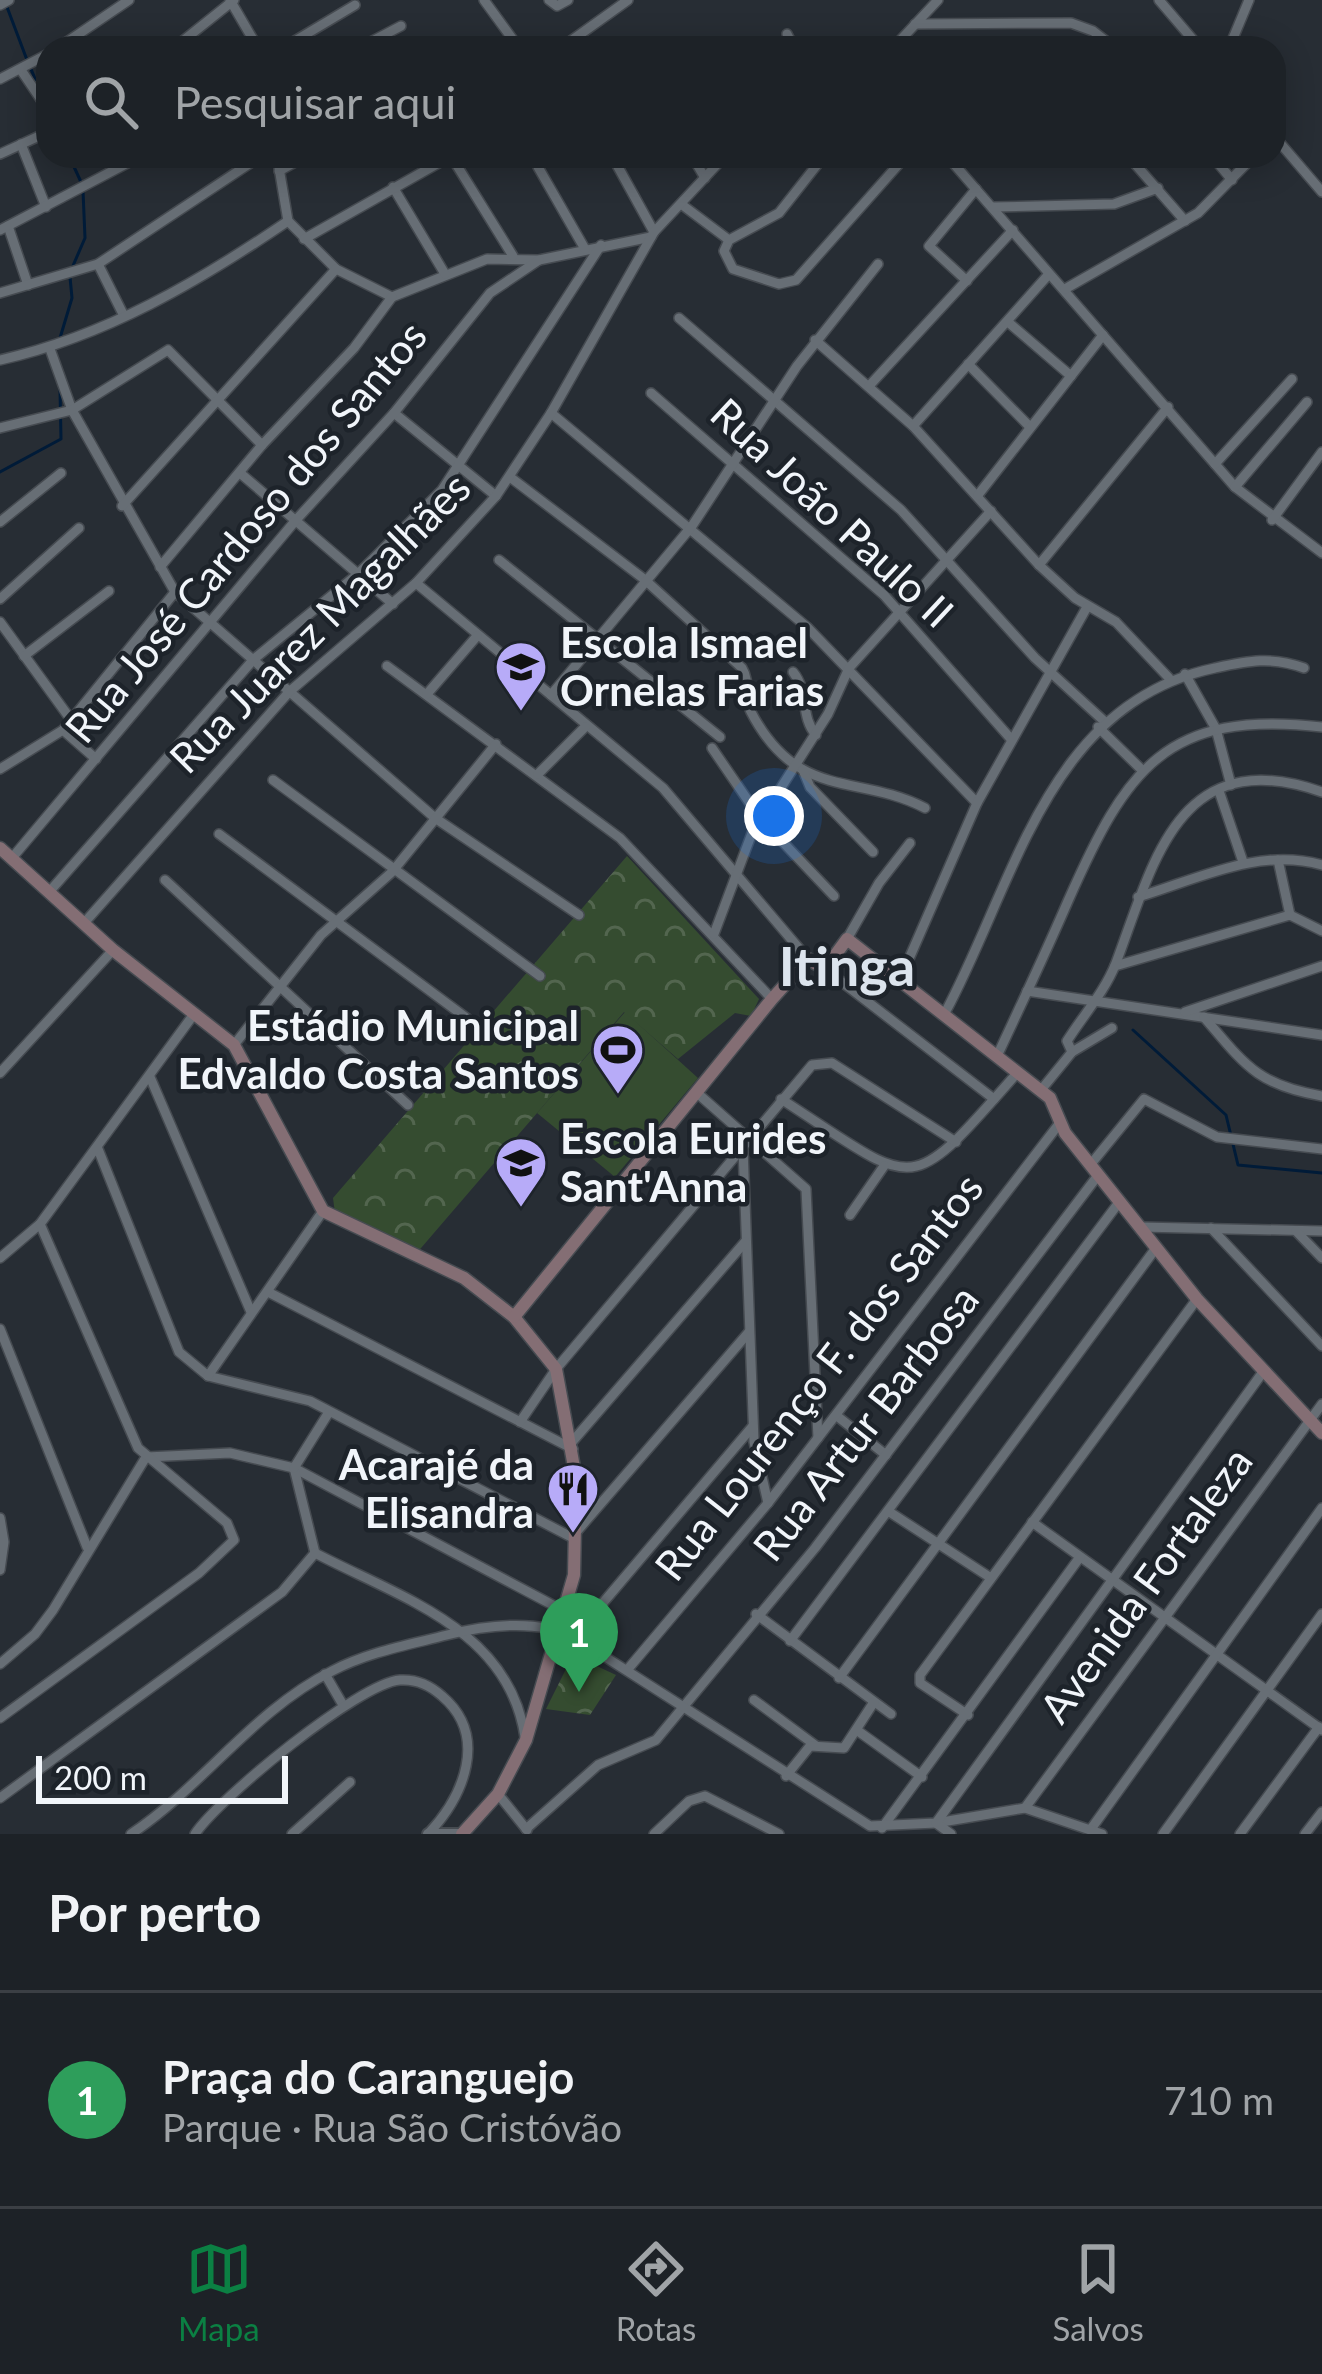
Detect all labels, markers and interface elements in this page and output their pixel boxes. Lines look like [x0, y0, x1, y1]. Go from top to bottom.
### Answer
search box [36, 36, 1286, 168]
icon: search [78, 69, 144, 135]
text: Pesquisar aqui [174, 75, 456, 129]
street label: Rua José Cardoso dos Santos [54, 311, 436, 752]
street label: Rua João Paulo II [701, 387, 964, 637]
street label: Rua Juarez Magalhães [159, 462, 480, 783]
place label: Escola Ismael Ornelas Farias [560, 617, 824, 715]
school or university icon: Escola Ismael Ornelas Farias [493, 639, 549, 713]
your location [744, 786, 804, 846]
district label: Itinga [779, 933, 915, 998]
place label: Estádio Municipal Edvaldo Costa Santos [178, 1000, 579, 1098]
sports icon: Estádio Municipal Edvaldo Costa Santos [590, 1022, 646, 1096]
place label: Escola Eurides Sant'Anna [560, 1113, 826, 1211]
school or university icon: Escola Eurides Sant'Anna [493, 1135, 549, 1209]
street label: Rua Lourenço F. dos Santos [644, 1163, 993, 1590]
street label: Rua Artur Barbosa [742, 1275, 988, 1570]
street label: Avenida Fortaleza [1029, 1437, 1262, 1732]
place label: Acarajé da Elisandra [338, 1439, 534, 1537]
restaurant icon: Acarajé da Elisandra [545, 1461, 601, 1535]
pin: 1 [540, 1593, 618, 1692]
scale bar [36, 1750, 288, 1803]
text: 200 m [54, 1757, 147, 1797]
text: Por perto [48, 1882, 261, 1943]
text: Praça do Caranguejo [162, 2050, 574, 2104]
text: 1 [76, 2077, 98, 2123]
text: 710 m [1164, 2077, 1274, 2123]
text: Parque · Rua São Cristóvão [162, 2104, 622, 2150]
tab: Mapa [178, 2236, 260, 2348]
tab: Rotas [616, 2236, 696, 2348]
tab: Salvos [1052, 2236, 1144, 2348]

